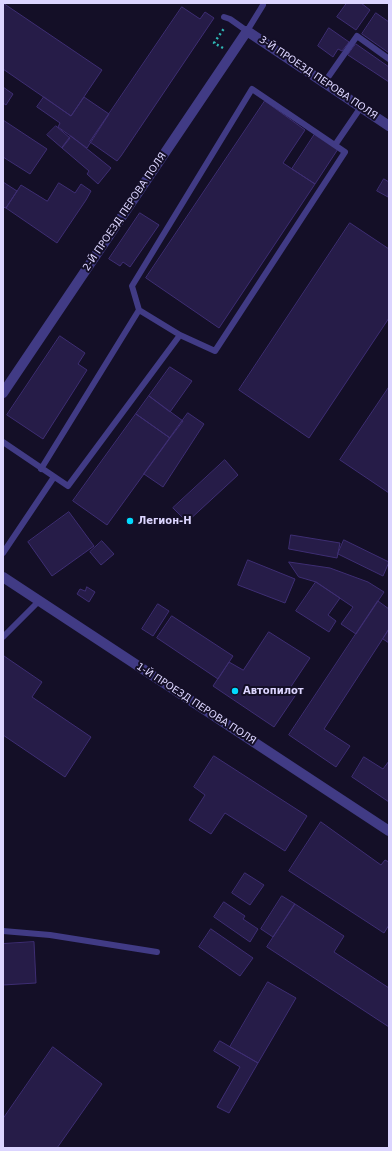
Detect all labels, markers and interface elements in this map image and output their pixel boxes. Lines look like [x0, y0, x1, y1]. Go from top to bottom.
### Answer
street label: 3-Й ПРОЕЗД ПЕРОВА ПОЛЯ [257, 34, 379, 122]
street label: 2-Й ПРОЕЗД ПЕРОВА ПОЛЯ [81, 151, 169, 273]
place label: Легион-Н [138, 515, 192, 527]
marker: Легион-Н [125, 516, 135, 526]
street label: 1-Й ПРОЕЗД ПЕРОВА ПОЛЯ [134, 661, 258, 747]
place label: Автопилот [243, 685, 304, 697]
marker: Автопилот [230, 686, 240, 696]

